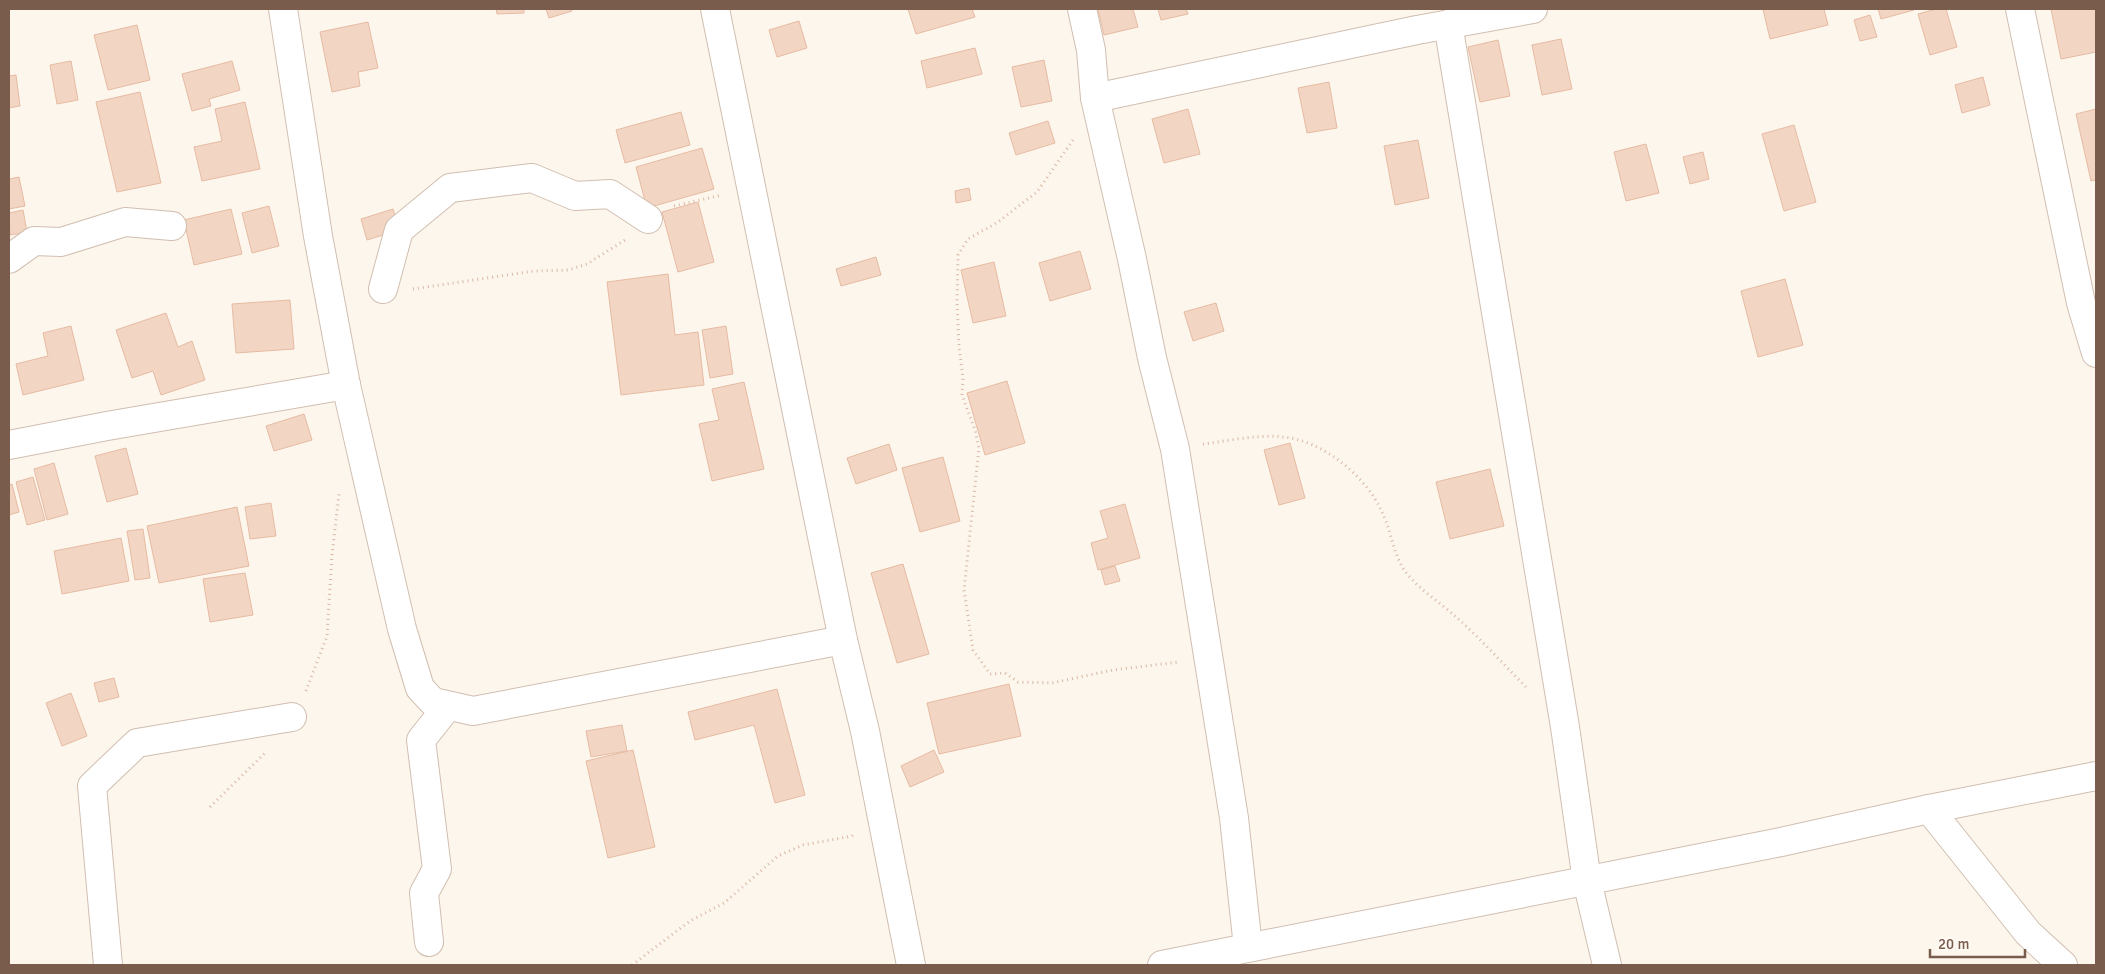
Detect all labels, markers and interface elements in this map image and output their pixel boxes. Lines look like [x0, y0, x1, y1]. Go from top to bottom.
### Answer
scale bar [1930, 926, 2025, 958]
text: 20 m [1938, 935, 1969, 953]

